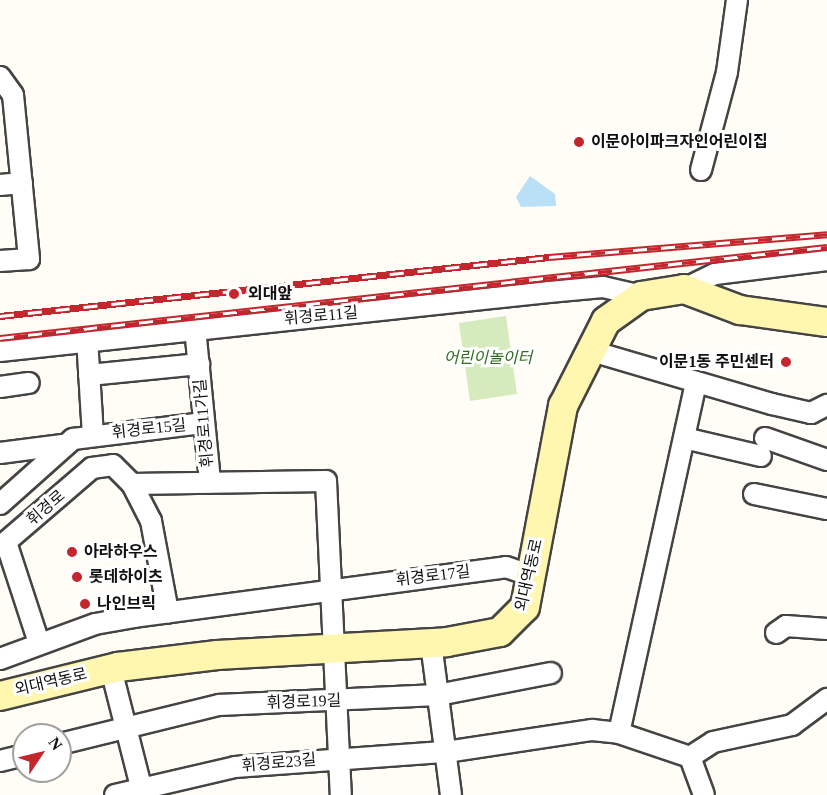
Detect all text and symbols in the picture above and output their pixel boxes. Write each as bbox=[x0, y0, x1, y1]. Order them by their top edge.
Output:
place label: 이문아이파크자인어린이집 bbox=[591, 132, 768, 152]
marker: 이문아이파크자인어린이집 bbox=[572, 135, 586, 149]
place label: 외대앞 bbox=[248, 284, 292, 304]
marker: 외대앞 bbox=[225, 285, 243, 303]
street label: 휘경로11길 bbox=[283, 303, 359, 329]
park label: 어린이놀이터 bbox=[444, 348, 532, 368]
place label: 이문1동 주민센터 bbox=[659, 352, 774, 372]
marker: 이문1동 주민센터 bbox=[779, 355, 793, 369]
street label: 휘경로11가길 bbox=[191, 378, 217, 468]
street label: 휘경로15길 bbox=[111, 416, 187, 442]
street label: 휘경로 bbox=[23, 486, 69, 530]
street label: 외대역동로 bbox=[511, 537, 547, 613]
place label: 아라하우스 bbox=[84, 542, 158, 562]
marker: 아라하우스 bbox=[65, 545, 79, 559]
street label: 휘경로17길 bbox=[395, 562, 471, 590]
place label: 롯데하이츠 bbox=[89, 567, 163, 587]
marker: 롯데하이츠 bbox=[70, 570, 84, 584]
place label: 나인브릭 bbox=[97, 594, 156, 614]
marker: 나인브릭 bbox=[78, 597, 92, 611]
street label: 외대역동로 bbox=[13, 664, 89, 700]
street label: 휘경로19길 bbox=[266, 691, 342, 713]
north arrow bbox=[12, 723, 72, 783]
text: N bbox=[45, 734, 66, 753]
street label: 휘경로23길 bbox=[241, 750, 317, 776]

